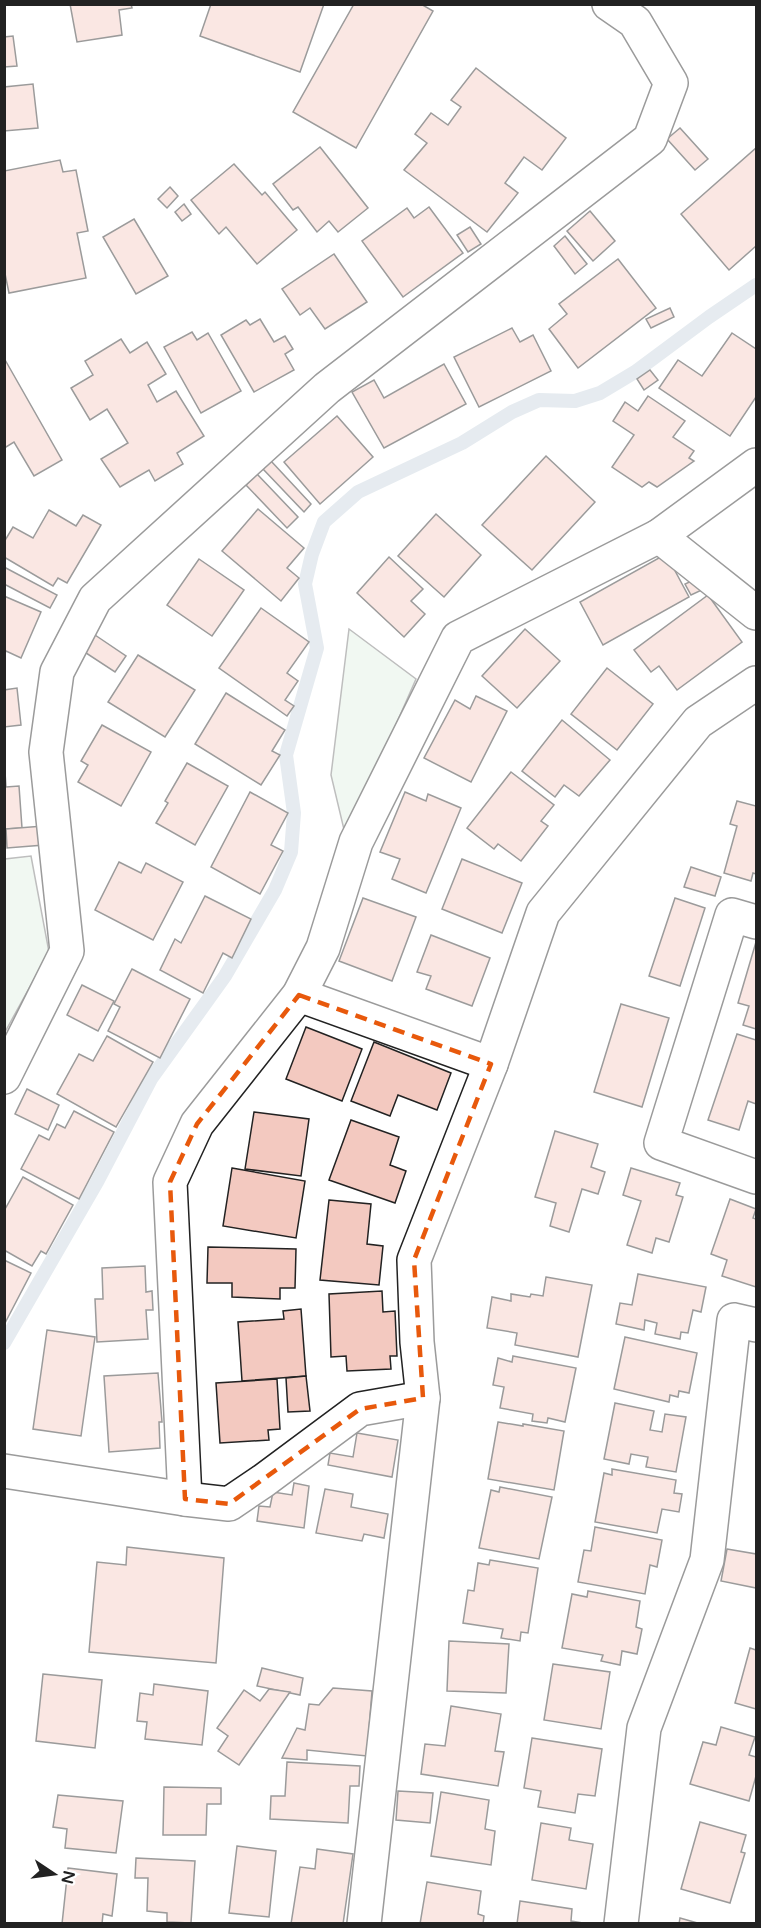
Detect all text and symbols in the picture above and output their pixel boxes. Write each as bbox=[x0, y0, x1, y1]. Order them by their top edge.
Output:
north arrow bbox=[24, 1844, 84, 1904]
text: N bbox=[56, 1869, 79, 1886]

